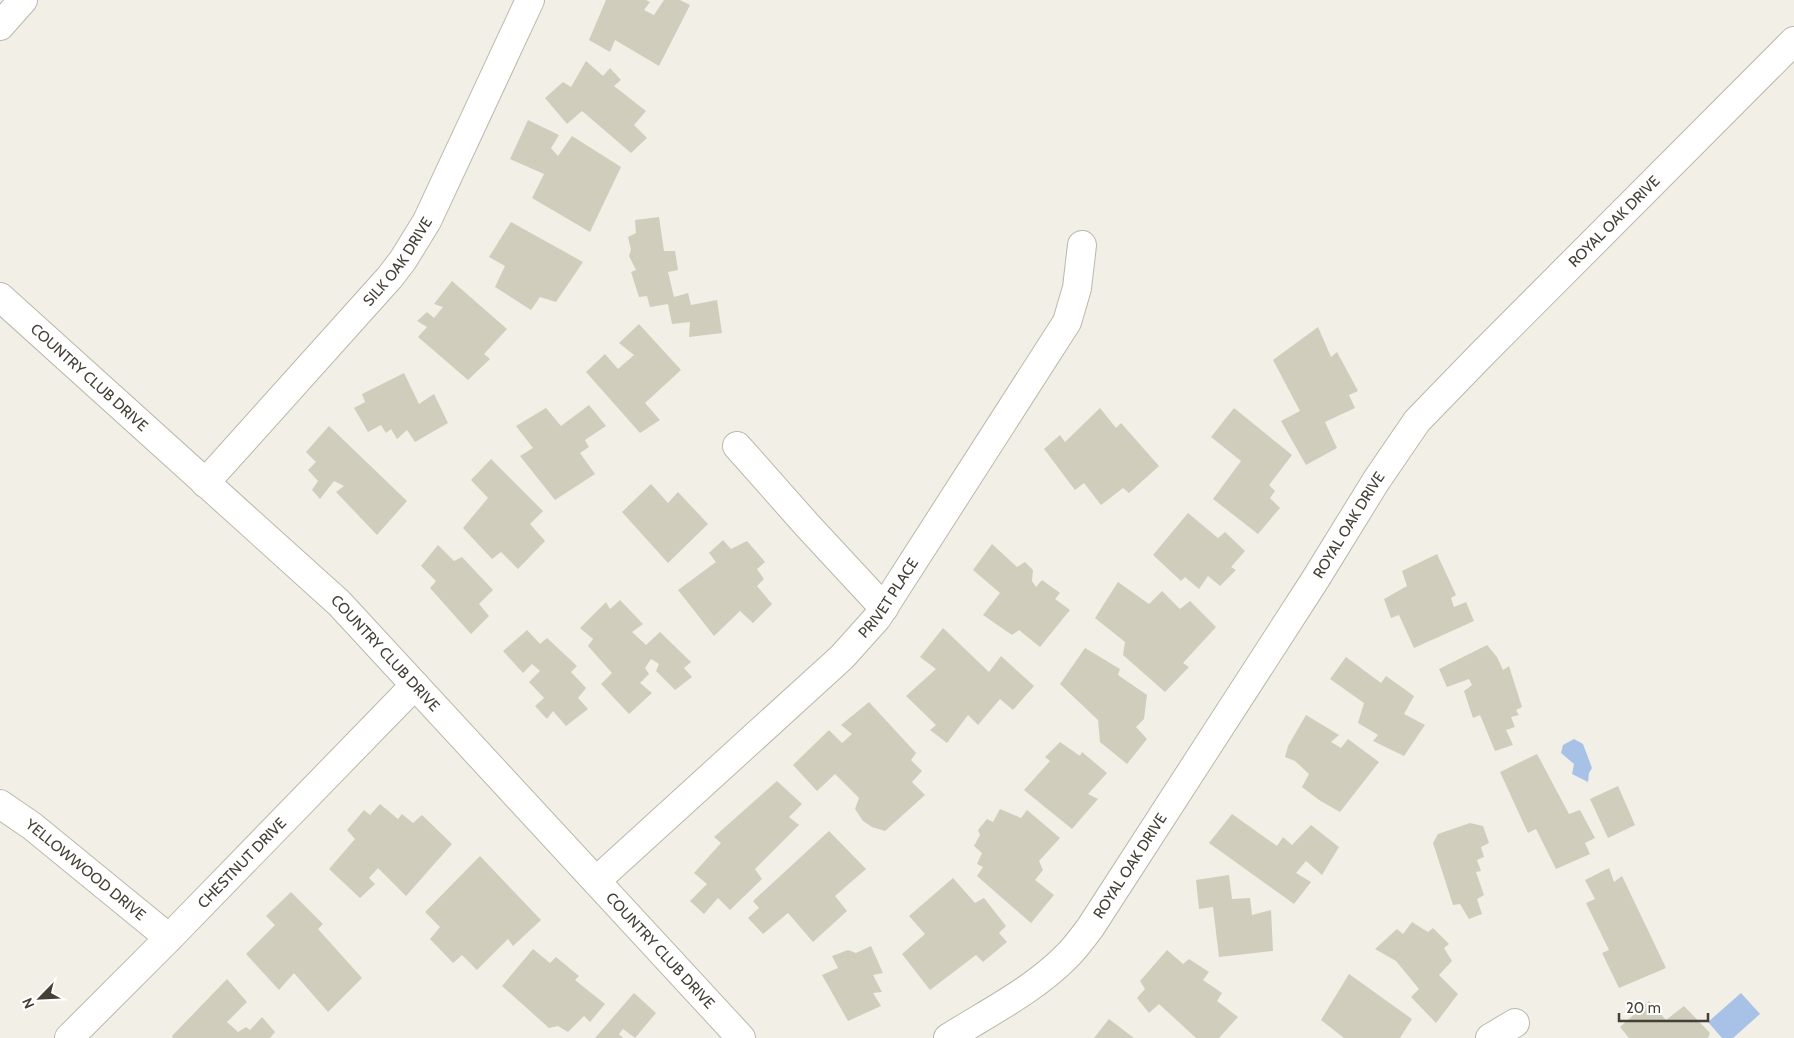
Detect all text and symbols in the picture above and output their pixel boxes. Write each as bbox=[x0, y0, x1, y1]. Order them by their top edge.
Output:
street label: ROYAL OAK DRIVE bbox=[1565, 172, 1663, 271]
street label: SILK OAK DRIVE bbox=[359, 214, 436, 310]
street label: COUNTRY CLUB DRIVE bbox=[27, 320, 151, 435]
street label: ROYAL OAK DRIVE bbox=[1309, 468, 1389, 582]
street label: PRIVET PLACE bbox=[855, 555, 922, 642]
street label: COUNTRY CLUB DRIVE bbox=[327, 591, 443, 715]
street label: ROYAL OAK DRIVE bbox=[1090, 810, 1171, 922]
street label: CHESTNUT DRIVE bbox=[194, 814, 290, 912]
street label: YELLOWWOOD DRIVE bbox=[21, 815, 149, 924]
street label: COUNTRY CLUB DRIVE bbox=[602, 889, 718, 1012]
north arrow bbox=[15, 973, 65, 1023]
scale bar bbox=[1619, 990, 1708, 1022]
text: N bbox=[18, 995, 38, 1011]
text: 20 m bbox=[1626, 999, 1661, 1017]

